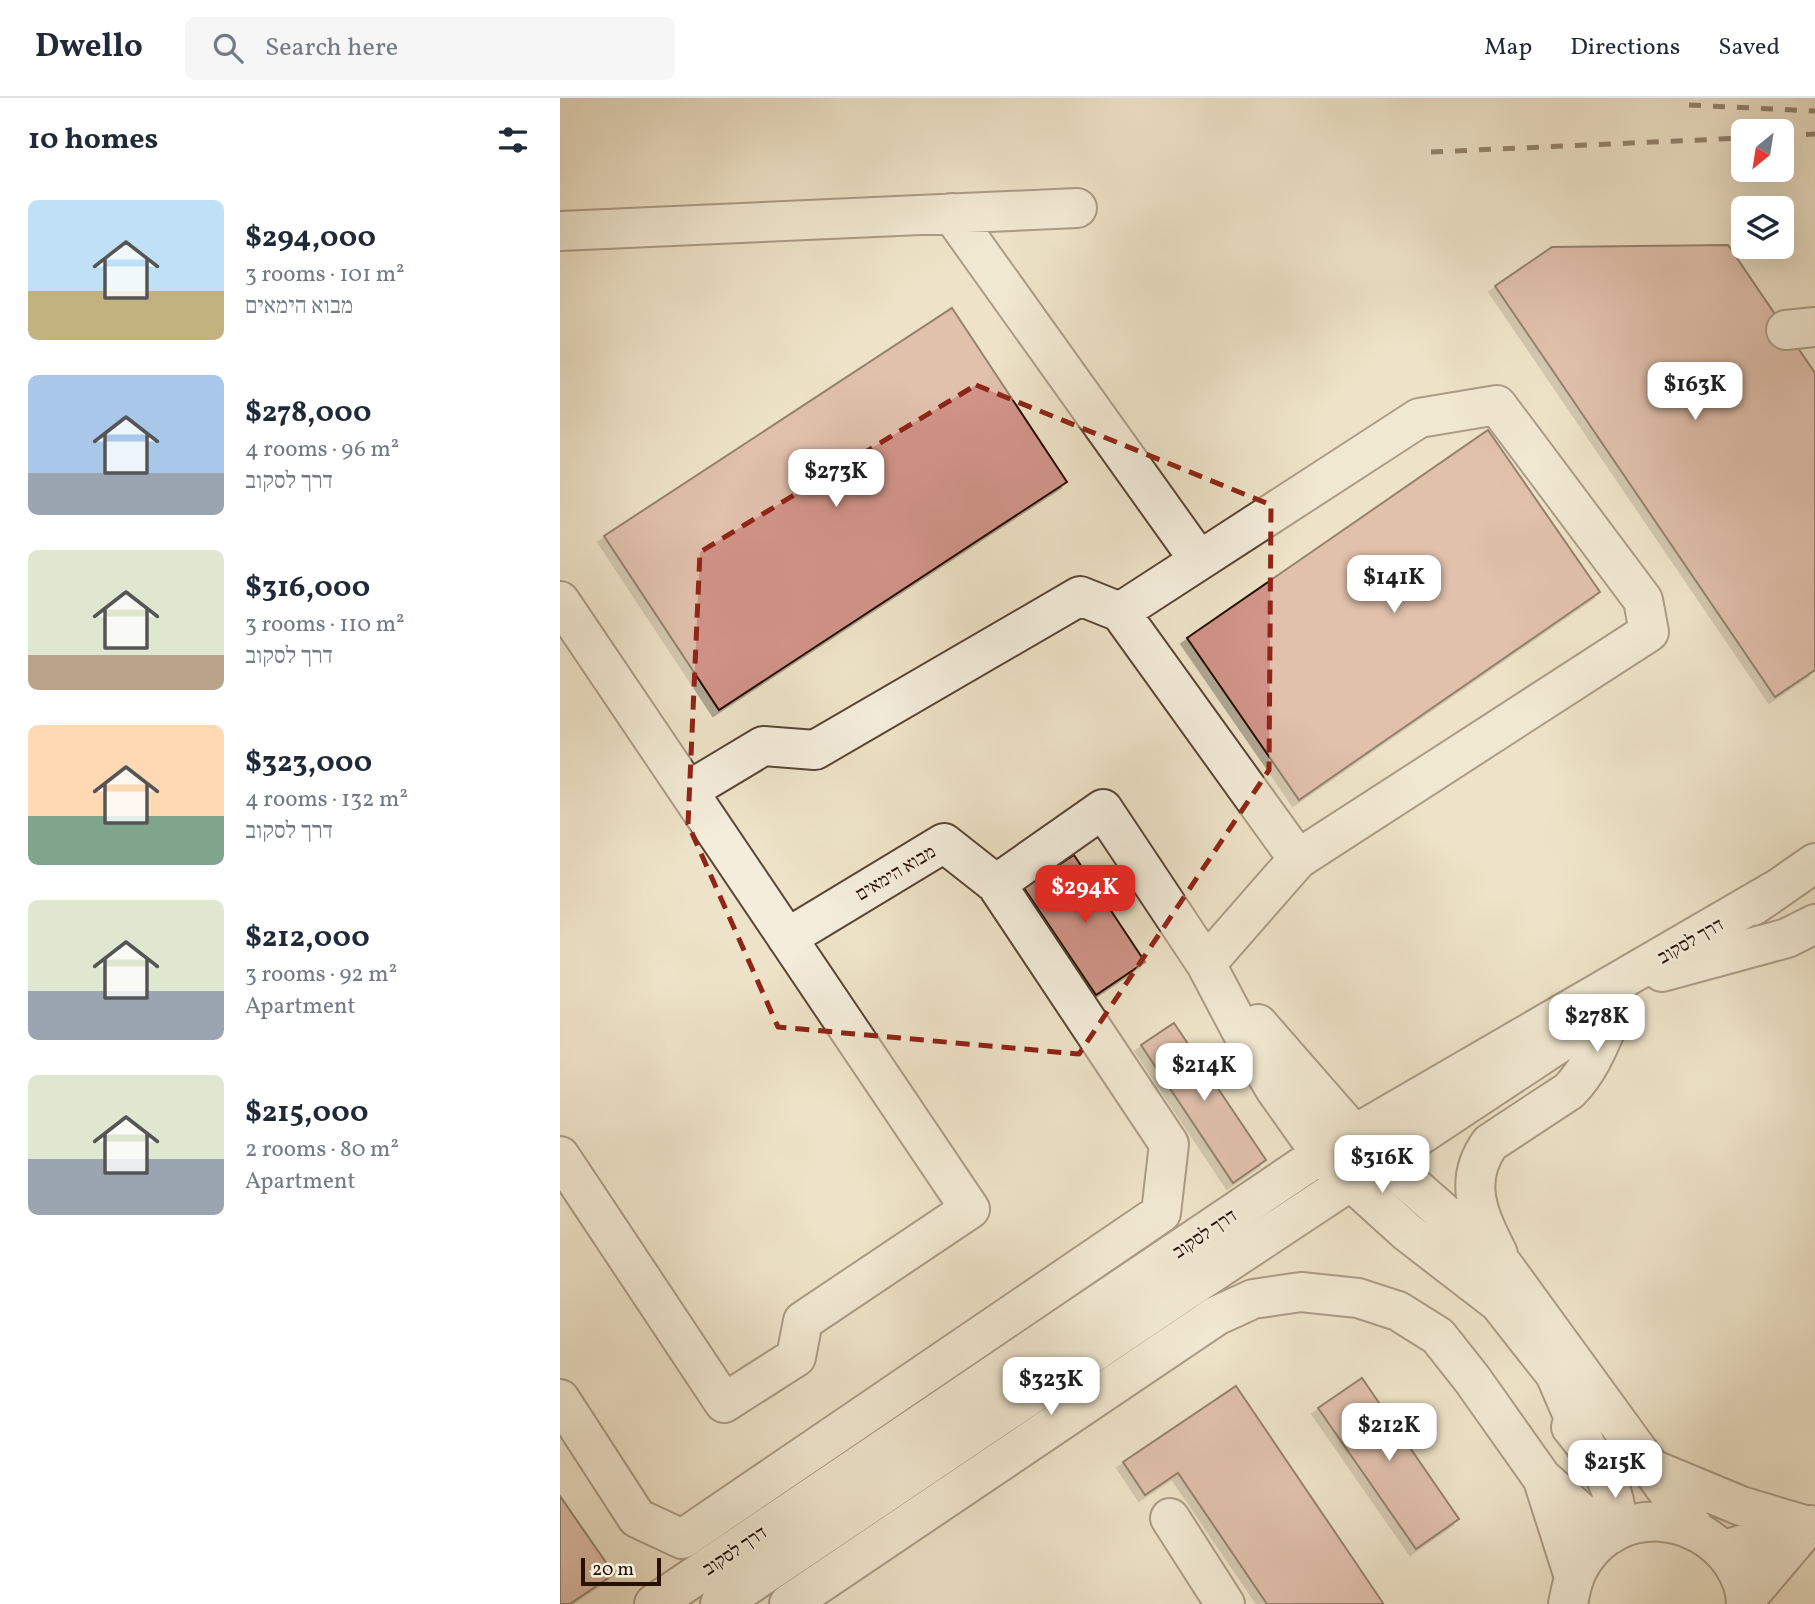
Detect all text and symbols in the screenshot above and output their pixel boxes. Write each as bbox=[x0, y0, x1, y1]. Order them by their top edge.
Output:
search box bbox=[185, 17, 675, 80]
text: Dwello bbox=[35, 25, 143, 71]
icon: search bbox=[209, 29, 247, 67]
text: Search here bbox=[265, 30, 398, 66]
text: Map bbox=[1484, 31, 1532, 65]
text: Directions bbox=[1570, 31, 1680, 65]
text: Saved bbox=[1718, 31, 1780, 65]
text: 10 homes bbox=[28, 119, 158, 161]
north arrow bbox=[1731, 119, 1794, 182]
map controls bbox=[1731, 119, 1794, 259]
icon: filters bbox=[494, 121, 532, 159]
button: layers bbox=[1731, 196, 1794, 259]
text: $294,000 bbox=[245, 217, 376, 259]
icon: home bbox=[84, 228, 168, 312]
text: 3 rooms · 101 m² bbox=[245, 259, 405, 291]
text: מבוא הימאים bbox=[245, 291, 353, 323]
pin: $163K bbox=[1646, 362, 1744, 422]
text: $163K bbox=[1664, 369, 1726, 401]
text: $278,000 bbox=[245, 392, 371, 434]
icon: home bbox=[84, 403, 168, 487]
text: 4 rooms · 96 m² bbox=[245, 434, 399, 466]
pin: $273K bbox=[787, 450, 885, 509]
text: $273K bbox=[804, 456, 868, 488]
text: דרך לסקוב bbox=[245, 466, 333, 498]
pin: $141K bbox=[1345, 556, 1443, 615]
text: $141K bbox=[1363, 562, 1425, 594]
text: $316,000 bbox=[245, 567, 370, 609]
icon: home bbox=[84, 578, 168, 662]
text: 3 rooms · 110 m² bbox=[245, 609, 405, 641]
text: דרך לסקוב bbox=[245, 641, 333, 673]
text: $323,000 bbox=[245, 742, 372, 784]
icon: home bbox=[84, 753, 168, 837]
text: 4 rooms · 132 m² bbox=[245, 784, 408, 816]
text: דרך לסקוב bbox=[245, 816, 333, 848]
street label: מבוא הימאים bbox=[851, 840, 941, 908]
pin: $294K bbox=[1036, 866, 1134, 925]
text: $294K bbox=[1051, 872, 1119, 904]
street label: דרך לסקוב bbox=[1653, 912, 1729, 971]
text: $212,000 bbox=[245, 917, 370, 959]
icon: home bbox=[84, 928, 168, 1012]
text: 3 rooms · 92 m² bbox=[245, 959, 397, 991]
text: Apartment bbox=[245, 991, 356, 1023]
pin: $278K bbox=[1548, 995, 1646, 1054]
text: $278K bbox=[1565, 1001, 1629, 1033]
pin: $214K bbox=[1155, 1044, 1253, 1103]
text: $214K bbox=[1172, 1050, 1236, 1082]
text: $215,000 bbox=[245, 1092, 369, 1134]
icon: home bbox=[84, 1103, 168, 1187]
text: 2 rooms · 80 m² bbox=[245, 1134, 399, 1166]
pin: $316K bbox=[1333, 1136, 1431, 1195]
text: $316K bbox=[1350, 1142, 1414, 1174]
text: Apartment bbox=[245, 1166, 356, 1198]
street label: דרך לסקוב bbox=[1168, 1204, 1242, 1266]
pin: $323K bbox=[1002, 1358, 1100, 1417]
text: $323K bbox=[1019, 1364, 1083, 1396]
pin: $212K bbox=[1340, 1404, 1438, 1463]
text: $212K bbox=[1358, 1410, 1420, 1442]
pin: $215K bbox=[1566, 1440, 1664, 1500]
text: $215K bbox=[1584, 1447, 1646, 1479]
street label: דרך לסקוב bbox=[698, 1521, 772, 1583]
scale bar bbox=[581, 1555, 662, 1587]
text: 20 m bbox=[592, 1557, 634, 1583]

